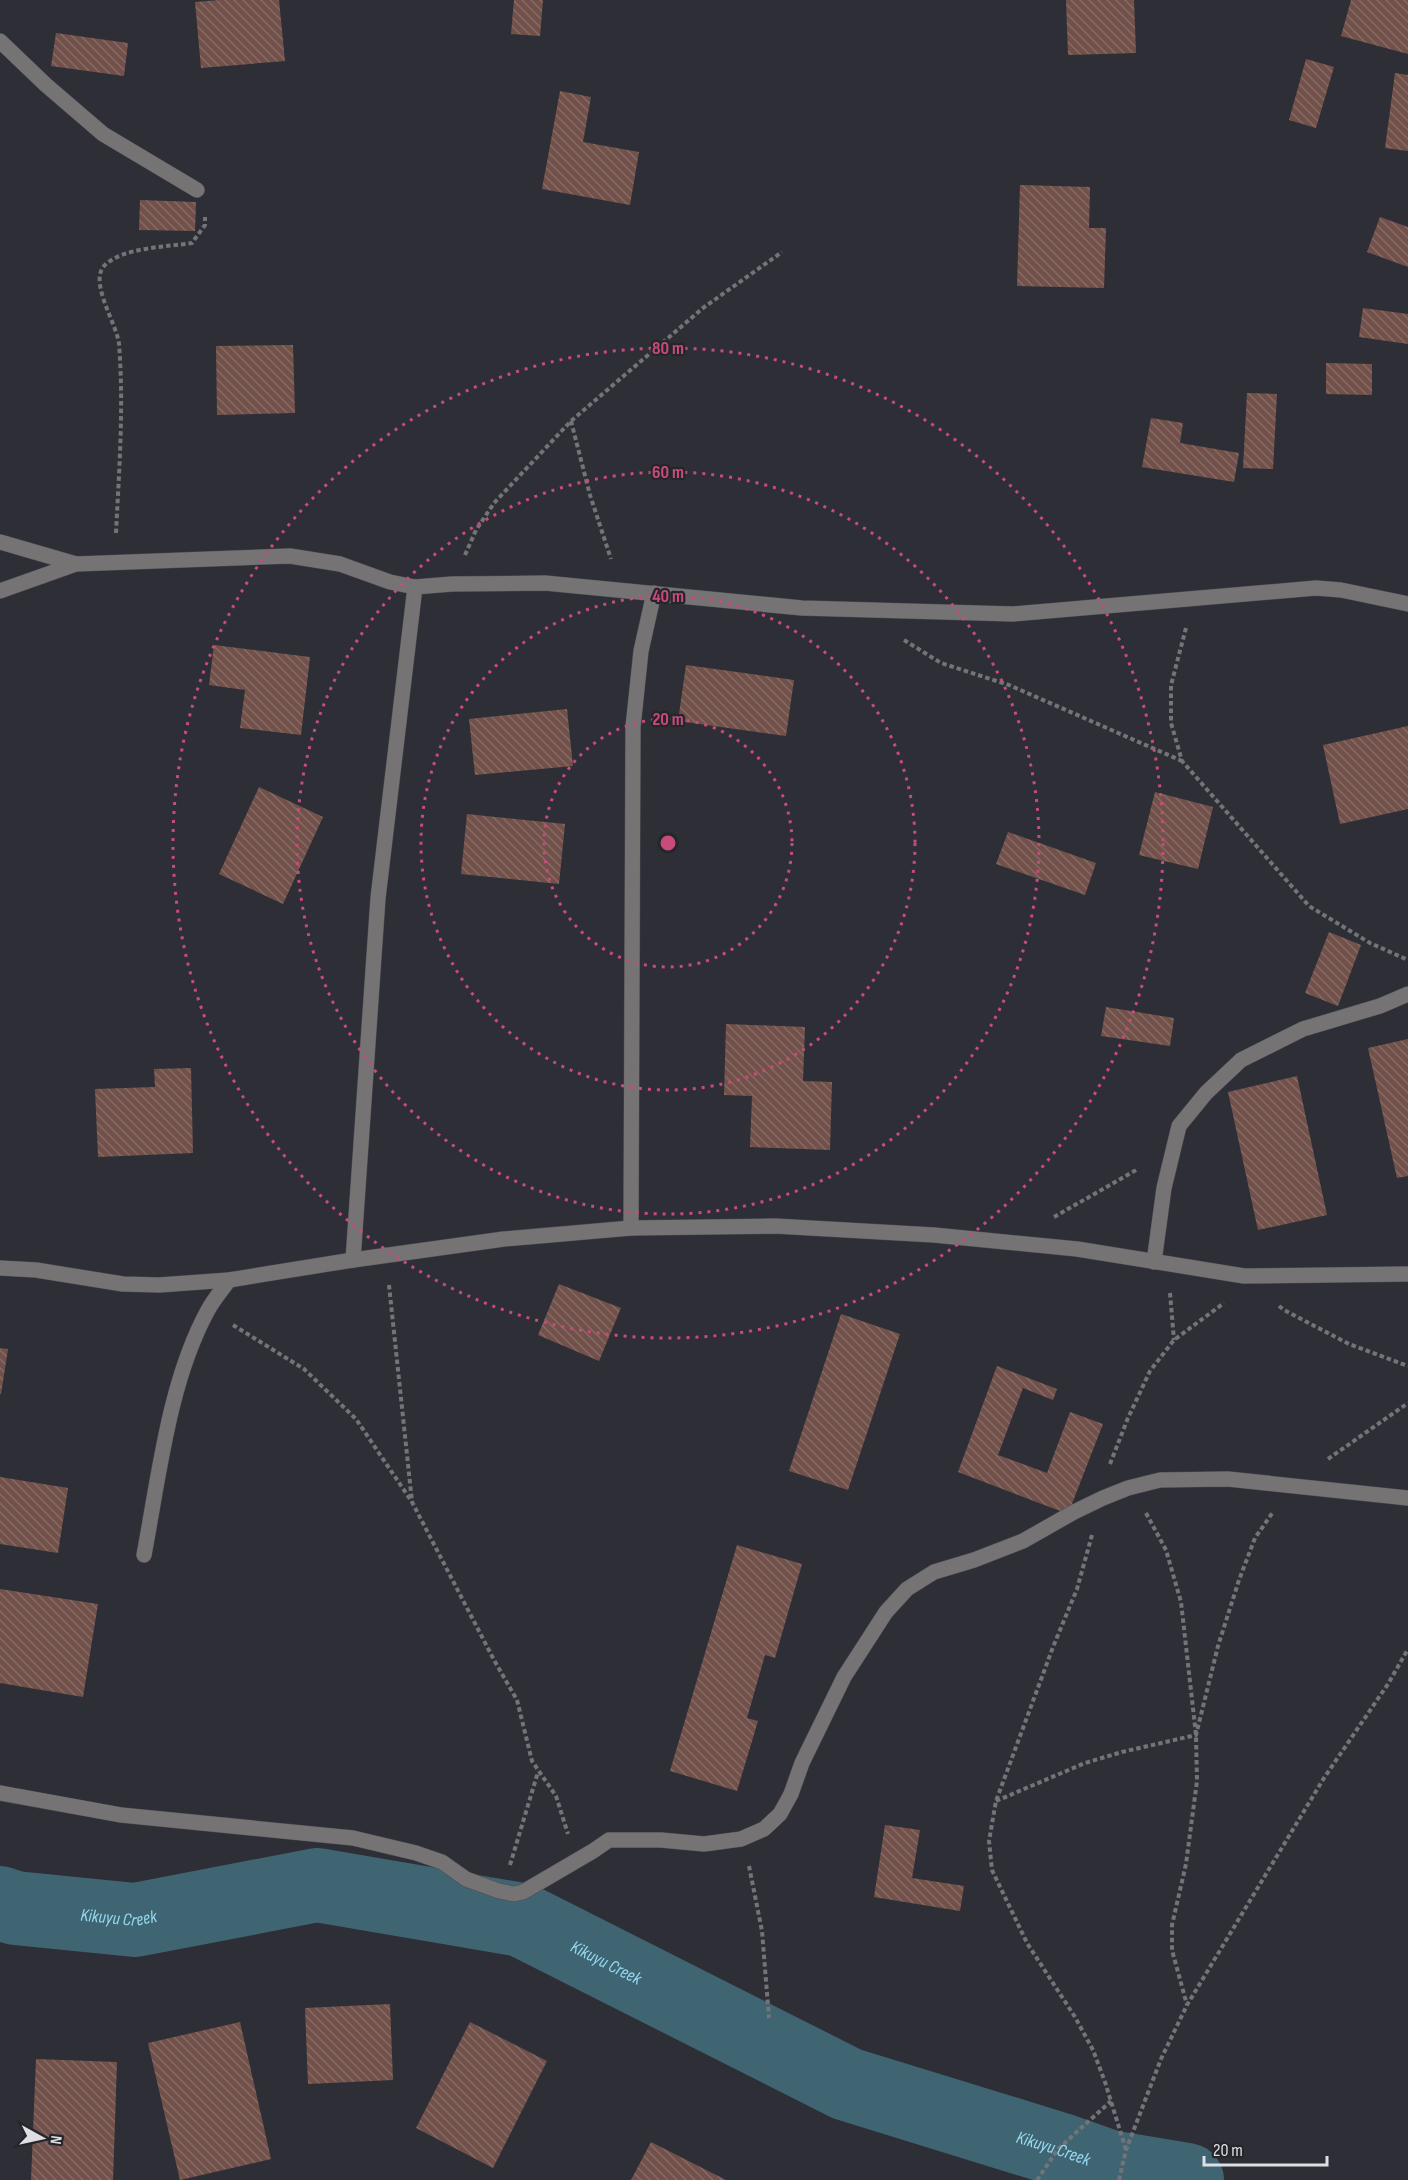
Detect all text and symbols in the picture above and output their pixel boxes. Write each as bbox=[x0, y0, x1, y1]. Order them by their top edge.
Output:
text: 80 m bbox=[652, 338, 684, 359]
text: 60 m bbox=[652, 462, 684, 483]
text: 40 m bbox=[652, 586, 684, 607]
text: 20 m bbox=[652, 709, 684, 730]
centre of rings bbox=[658, 833, 678, 853]
water label: Kikuyu Creek bbox=[80, 1905, 160, 1931]
water label: Kikuyu Creek bbox=[567, 1936, 646, 1990]
north arrow bbox=[12, 2108, 72, 2168]
water label: Kikuyu Creek bbox=[1014, 2127, 1094, 2171]
scale bar bbox=[1204, 2129, 1327, 2167]
text: N bbox=[45, 2134, 65, 2145]
text: 20 m bbox=[1213, 2140, 1243, 2161]

